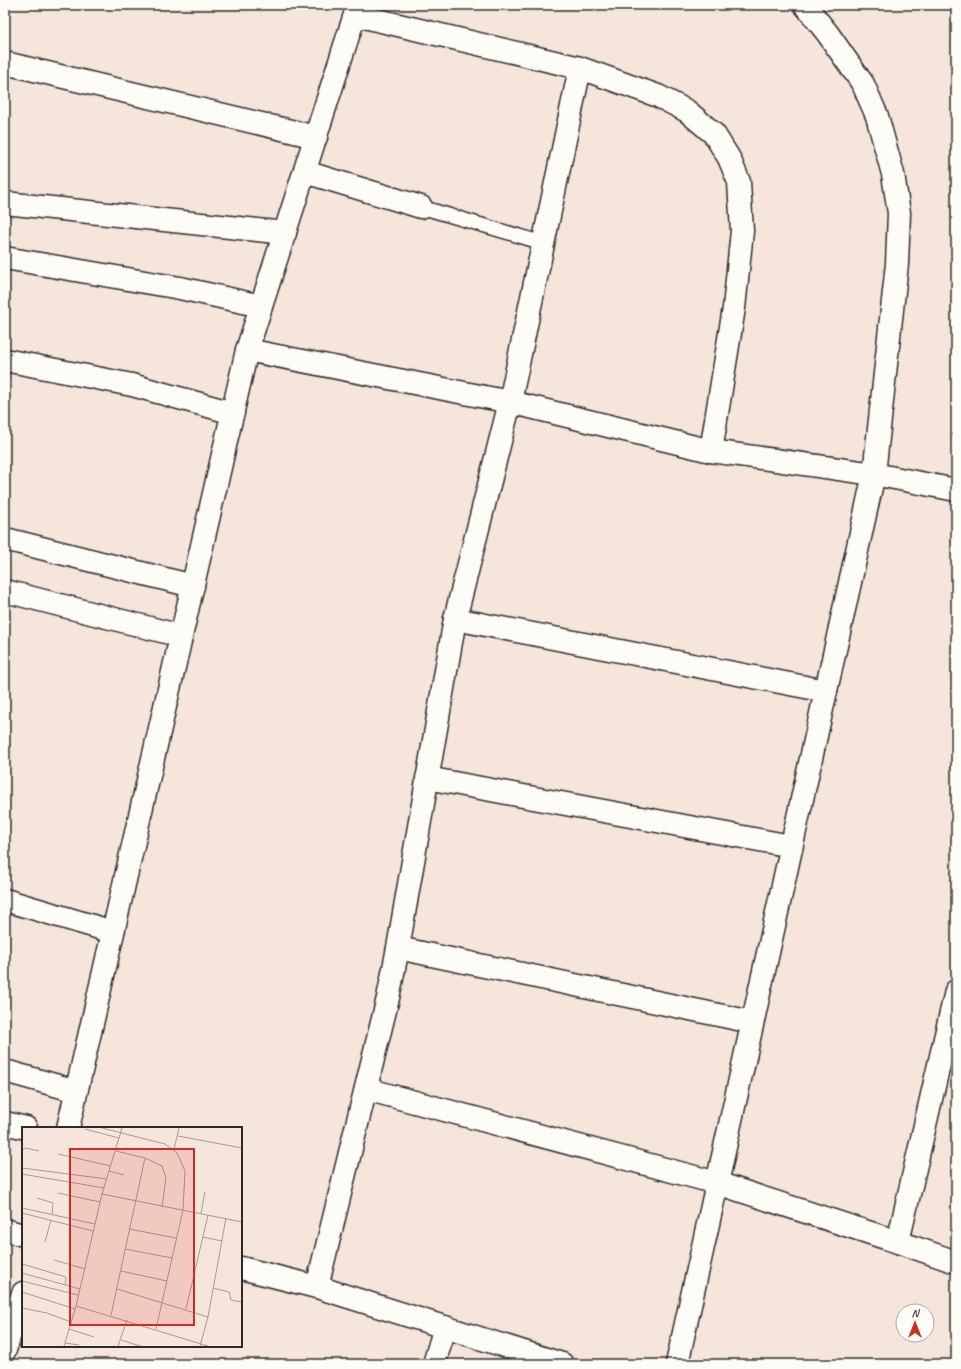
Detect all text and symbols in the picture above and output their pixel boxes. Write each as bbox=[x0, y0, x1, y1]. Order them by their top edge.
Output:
inset map bbox=[22, 1127, 242, 1347]
north arrow bbox=[895, 1303, 935, 1343]
text: N bbox=[912, 1306, 921, 1320]

